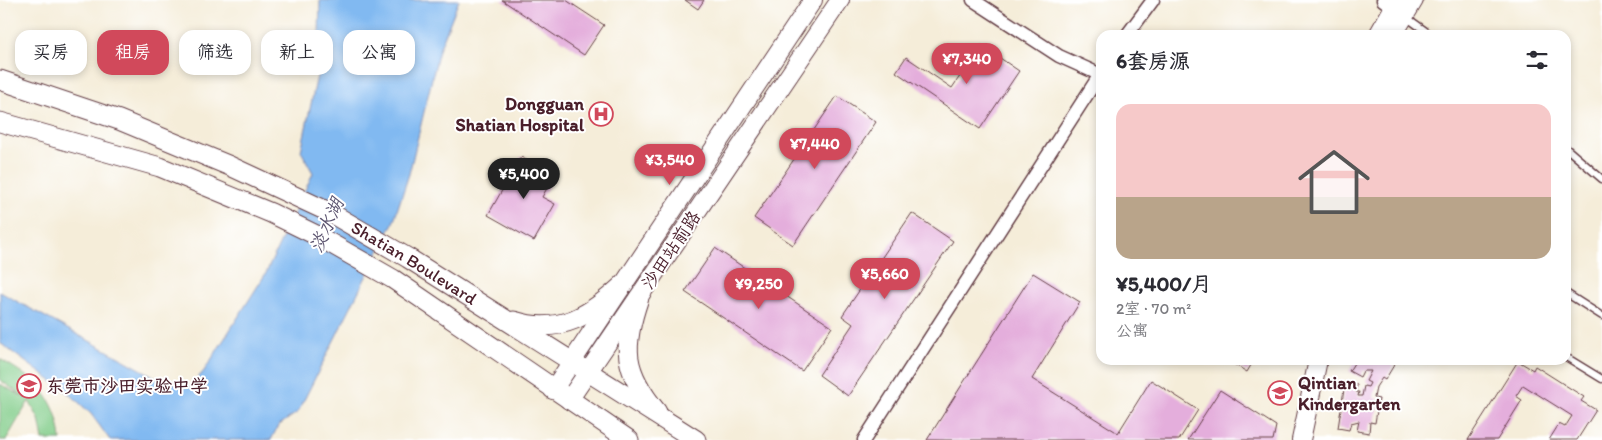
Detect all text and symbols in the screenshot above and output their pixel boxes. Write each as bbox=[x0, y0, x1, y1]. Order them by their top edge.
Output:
chip: 买房 bbox=[15, 30, 87, 75]
chip: 租房 bbox=[97, 30, 169, 75]
chip: 筛选 bbox=[179, 30, 251, 75]
chip: 新上 bbox=[261, 30, 333, 75]
chip: 公寓 bbox=[343, 30, 415, 75]
pin: ¥7,340 bbox=[926, 42, 1008, 85]
icon: filters bbox=[1523, 46, 1551, 74]
text: 6套房源 bbox=[1116, 48, 1190, 73]
text: ¥7,340 bbox=[943, 49, 991, 68]
place label: Dongguan Shatian Hospital bbox=[456, 93, 585, 136]
hospital icon: Dongguan Shatian Hospital bbox=[588, 101, 614, 127]
pin: ¥7,440 bbox=[774, 128, 856, 170]
text: ¥7,440 bbox=[790, 134, 840, 153]
icon: home bbox=[1289, 137, 1379, 227]
pin: ¥3,540 bbox=[629, 144, 711, 186]
text: ¥3,540 bbox=[645, 150, 695, 169]
pin: ¥5,400 bbox=[483, 158, 565, 200]
text: ¥5,400 bbox=[499, 164, 549, 183]
water label: 淡水湖 bbox=[304, 193, 349, 256]
street label: 沙田站前路 bbox=[637, 207, 705, 293]
street label: Shatian Boulevard bbox=[347, 216, 481, 310]
pin: ¥5,660 bbox=[844, 258, 926, 300]
text: ¥5,660 bbox=[861, 264, 909, 283]
pin: ¥9,250 bbox=[718, 268, 800, 310]
text: ¥5,400/月 bbox=[1116, 271, 1212, 296]
text: ¥9,250 bbox=[735, 274, 783, 293]
text: 2室 · 70 m² bbox=[1116, 299, 1191, 318]
text: 公寓 bbox=[1116, 321, 1148, 340]
place label: Qintian Kindergarten bbox=[1298, 372, 1401, 415]
school or university icon: 东莞市沙田实验中学 bbox=[16, 373, 42, 399]
place label: 东莞市沙田实验中学 bbox=[46, 375, 208, 397]
school or university icon: Qintian Kindergarten bbox=[1267, 380, 1293, 406]

